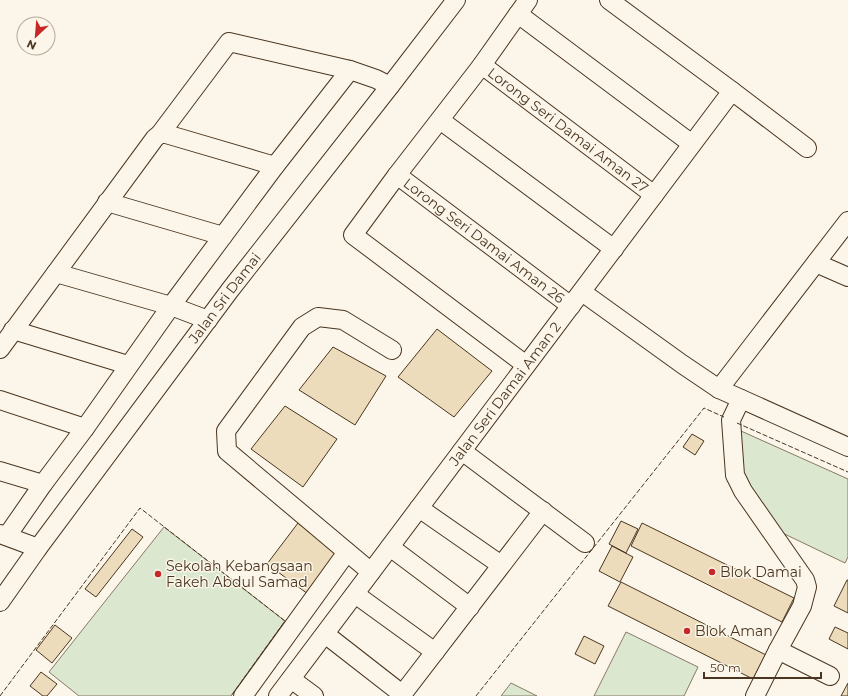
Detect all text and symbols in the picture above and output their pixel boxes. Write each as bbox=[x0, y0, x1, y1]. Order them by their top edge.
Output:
north arrow bbox=[16, 16, 56, 56]
text: N bbox=[25, 37, 39, 53]
street label: Lorong Seri Damai Aman 27 bbox=[484, 64, 652, 197]
street label: Lorong Seri Damai Aman 26 bbox=[400, 174, 569, 307]
street label: Jalan Sri Damai bbox=[184, 249, 265, 348]
street label: Jalan Seri Damai Aman 2 bbox=[444, 318, 565, 470]
place label: Sekolah Kebangsaan Fakeh Abdul Samad bbox=[166, 557, 313, 591]
place label: Blok Damai bbox=[720, 563, 802, 581]
marker: Blok Damai bbox=[707, 567, 717, 577]
marker: Sekolah Kebangsaan Fakeh Abdul Samad bbox=[153, 569, 163, 579]
place label: Blok Aman bbox=[695, 622, 773, 640]
marker: Blok Aman bbox=[682, 626, 692, 636]
scale bar bbox=[704, 654, 821, 680]
text: 50 m bbox=[710, 660, 741, 675]

